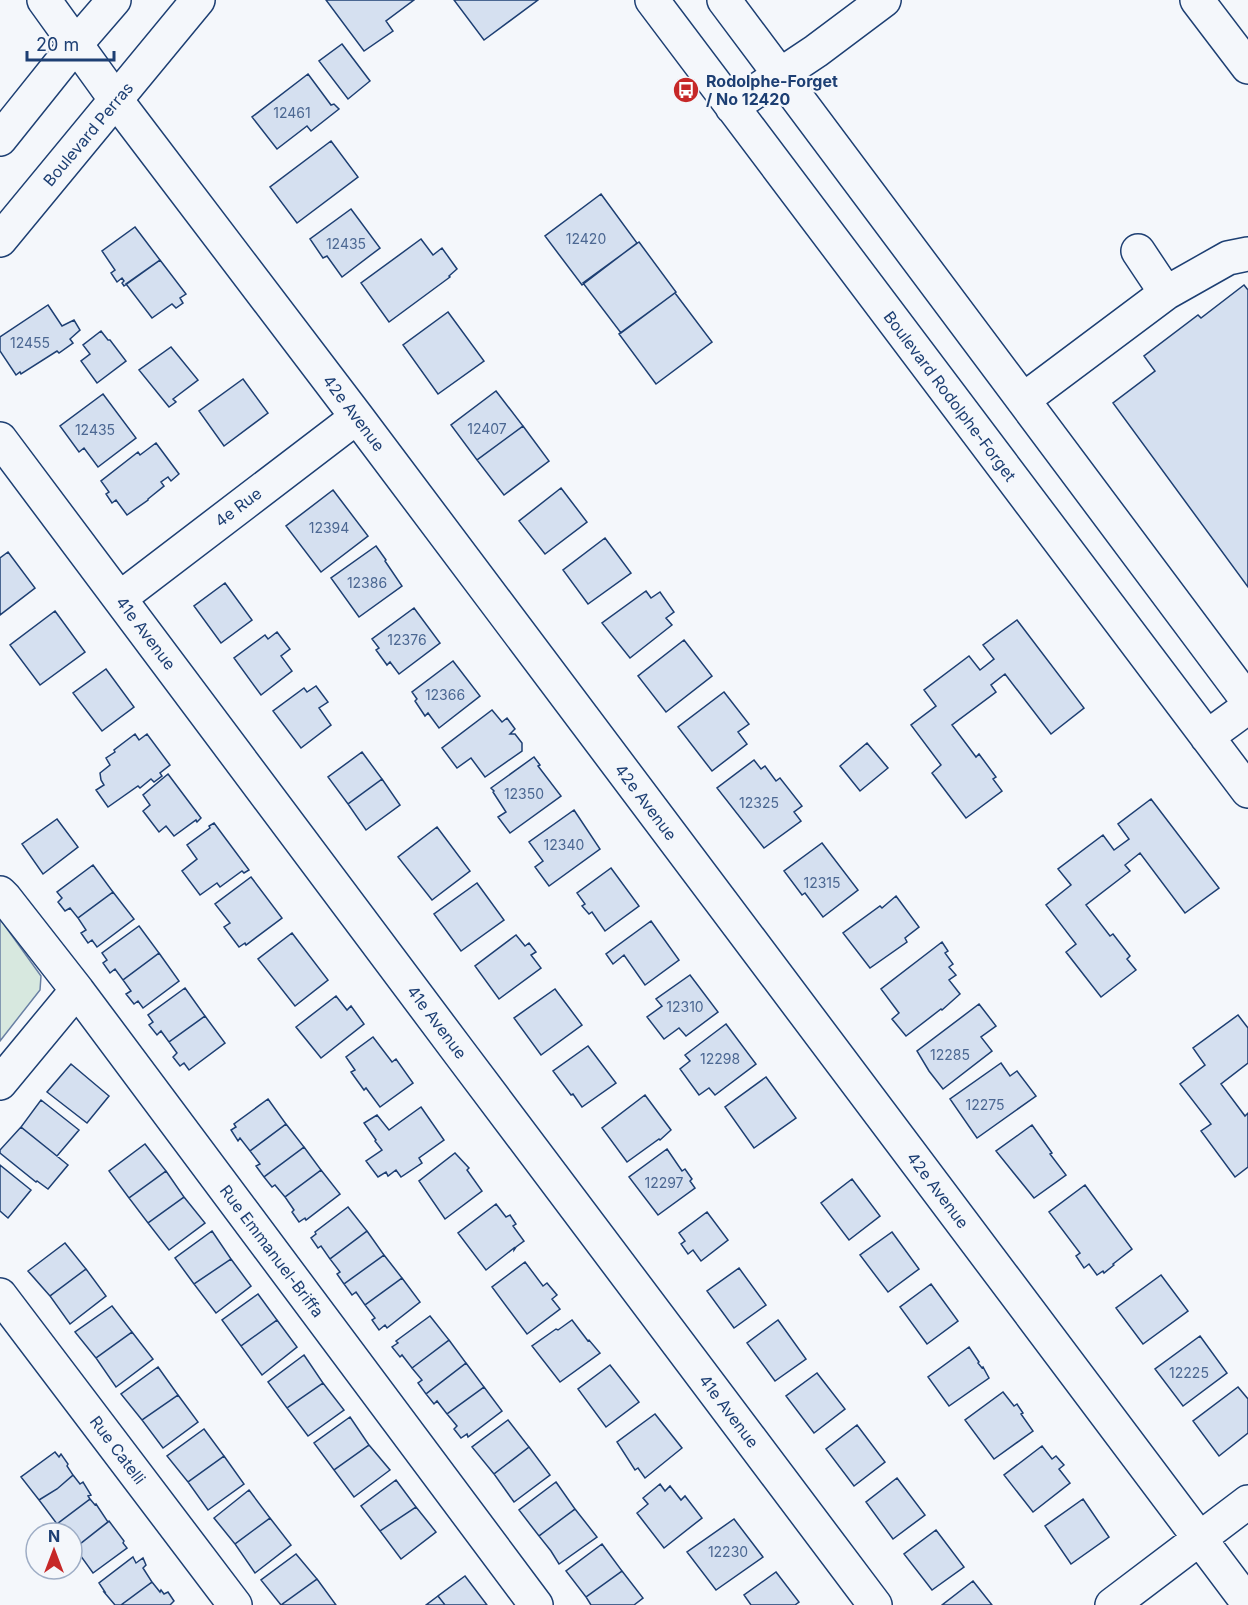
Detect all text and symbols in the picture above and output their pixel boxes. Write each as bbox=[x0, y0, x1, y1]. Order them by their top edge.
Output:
scale bar bbox=[27, 24, 114, 62]
text: 20 m bbox=[36, 34, 79, 55]
place label: Rodolphe-Forget / No 12420 bbox=[706, 71, 838, 109]
bus stop icon: Rodolphe-Forget / No 12420 bbox=[671, 75, 701, 105]
street label: Boulevard Perras bbox=[39, 78, 137, 190]
house number: 12461 bbox=[273, 104, 311, 121]
house number: 12420 bbox=[566, 230, 606, 247]
house number: 12435 bbox=[326, 235, 366, 252]
street label: Boulevard Rodolphe-Forget bbox=[879, 307, 1021, 485]
house number: 12455 bbox=[10, 334, 50, 351]
street label: 42e Avenue bbox=[319, 371, 389, 455]
house number: 12407 bbox=[467, 420, 507, 437]
house number: 12435 bbox=[75, 421, 115, 438]
street label: 4e Rue bbox=[211, 483, 265, 531]
house number: 12394 bbox=[309, 519, 349, 536]
house number: 12386 bbox=[347, 574, 387, 591]
street label: 41e Avenue bbox=[112, 592, 180, 674]
house number: 12376 bbox=[387, 631, 427, 648]
house number: 12366 bbox=[425, 686, 465, 703]
street label: 42e Avenue bbox=[611, 760, 681, 844]
house number: 12350 bbox=[504, 785, 544, 802]
house number: 12325 bbox=[739, 794, 779, 811]
house number: 12340 bbox=[544, 836, 584, 853]
house number: 12315 bbox=[803, 874, 841, 891]
street label: 41e Avenue bbox=[403, 981, 471, 1063]
house number: 12310 bbox=[666, 998, 704, 1015]
house number: 12285 bbox=[930, 1046, 970, 1063]
house number: 12298 bbox=[700, 1050, 740, 1067]
house number: 12275 bbox=[965, 1096, 1005, 1113]
street label: 42e Avenue bbox=[903, 1148, 973, 1232]
house number: 12297 bbox=[644, 1174, 684, 1191]
street label: Rue Emmanuel-Briffa bbox=[216, 1181, 328, 1321]
house number: 12225 bbox=[1169, 1364, 1209, 1381]
street label: 41e Avenue bbox=[695, 1370, 763, 1452]
street label: Rue Catelli bbox=[86, 1412, 150, 1488]
north arrow bbox=[24, 1521, 84, 1581]
text: N bbox=[48, 1526, 60, 1546]
house number: 12230 bbox=[708, 1543, 748, 1560]

